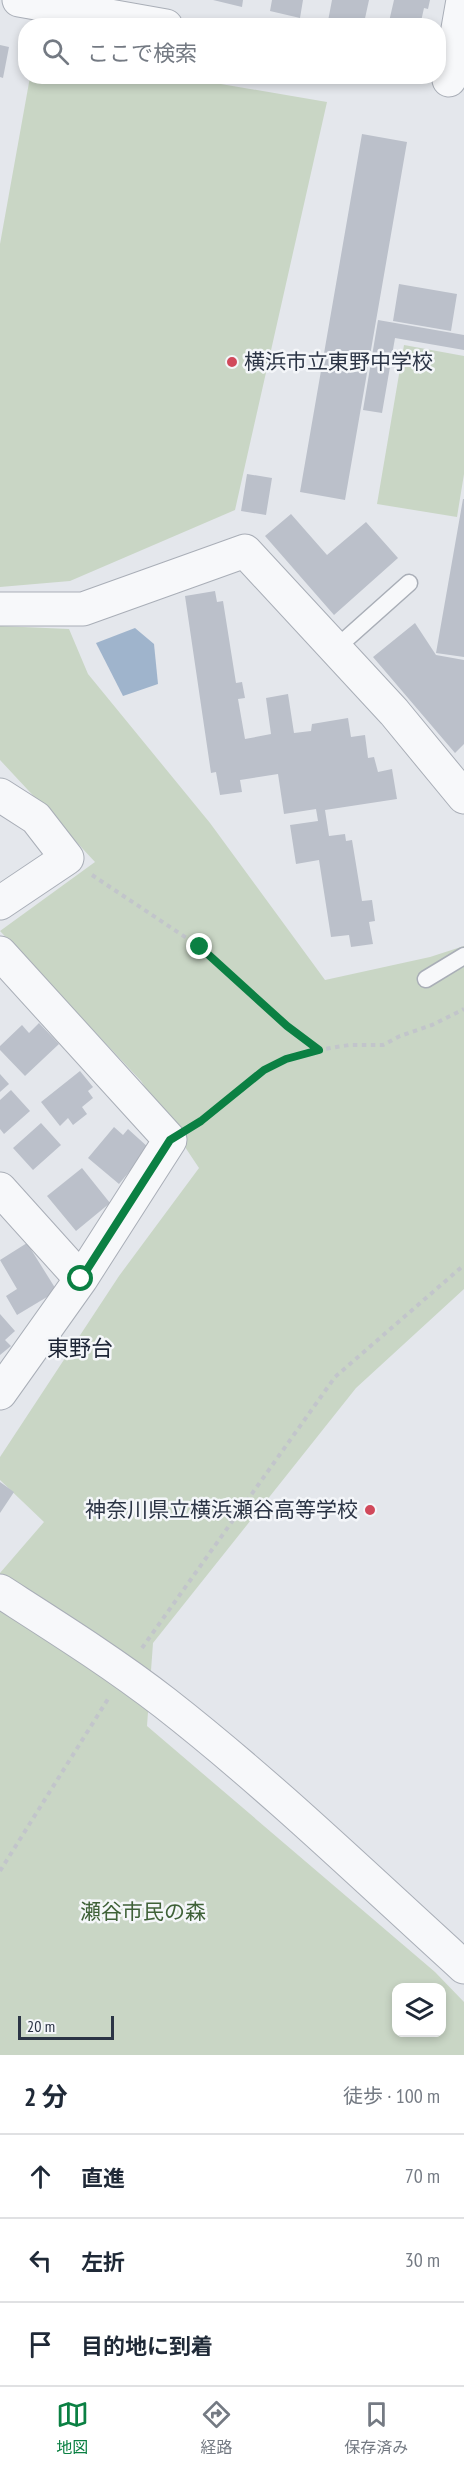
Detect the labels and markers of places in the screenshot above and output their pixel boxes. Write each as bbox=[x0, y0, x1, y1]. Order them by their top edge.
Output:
place label: 横浜市立東野中学校 bbox=[244, 348, 433, 375]
marker: 横浜市立東野中学校 bbox=[225, 355, 239, 369]
place label: 神奈川県立横浜瀬谷高等学校 bbox=[85, 1496, 358, 1523]
marker: 神奈川県立横浜瀬谷高等学校 bbox=[363, 1503, 377, 1517]

